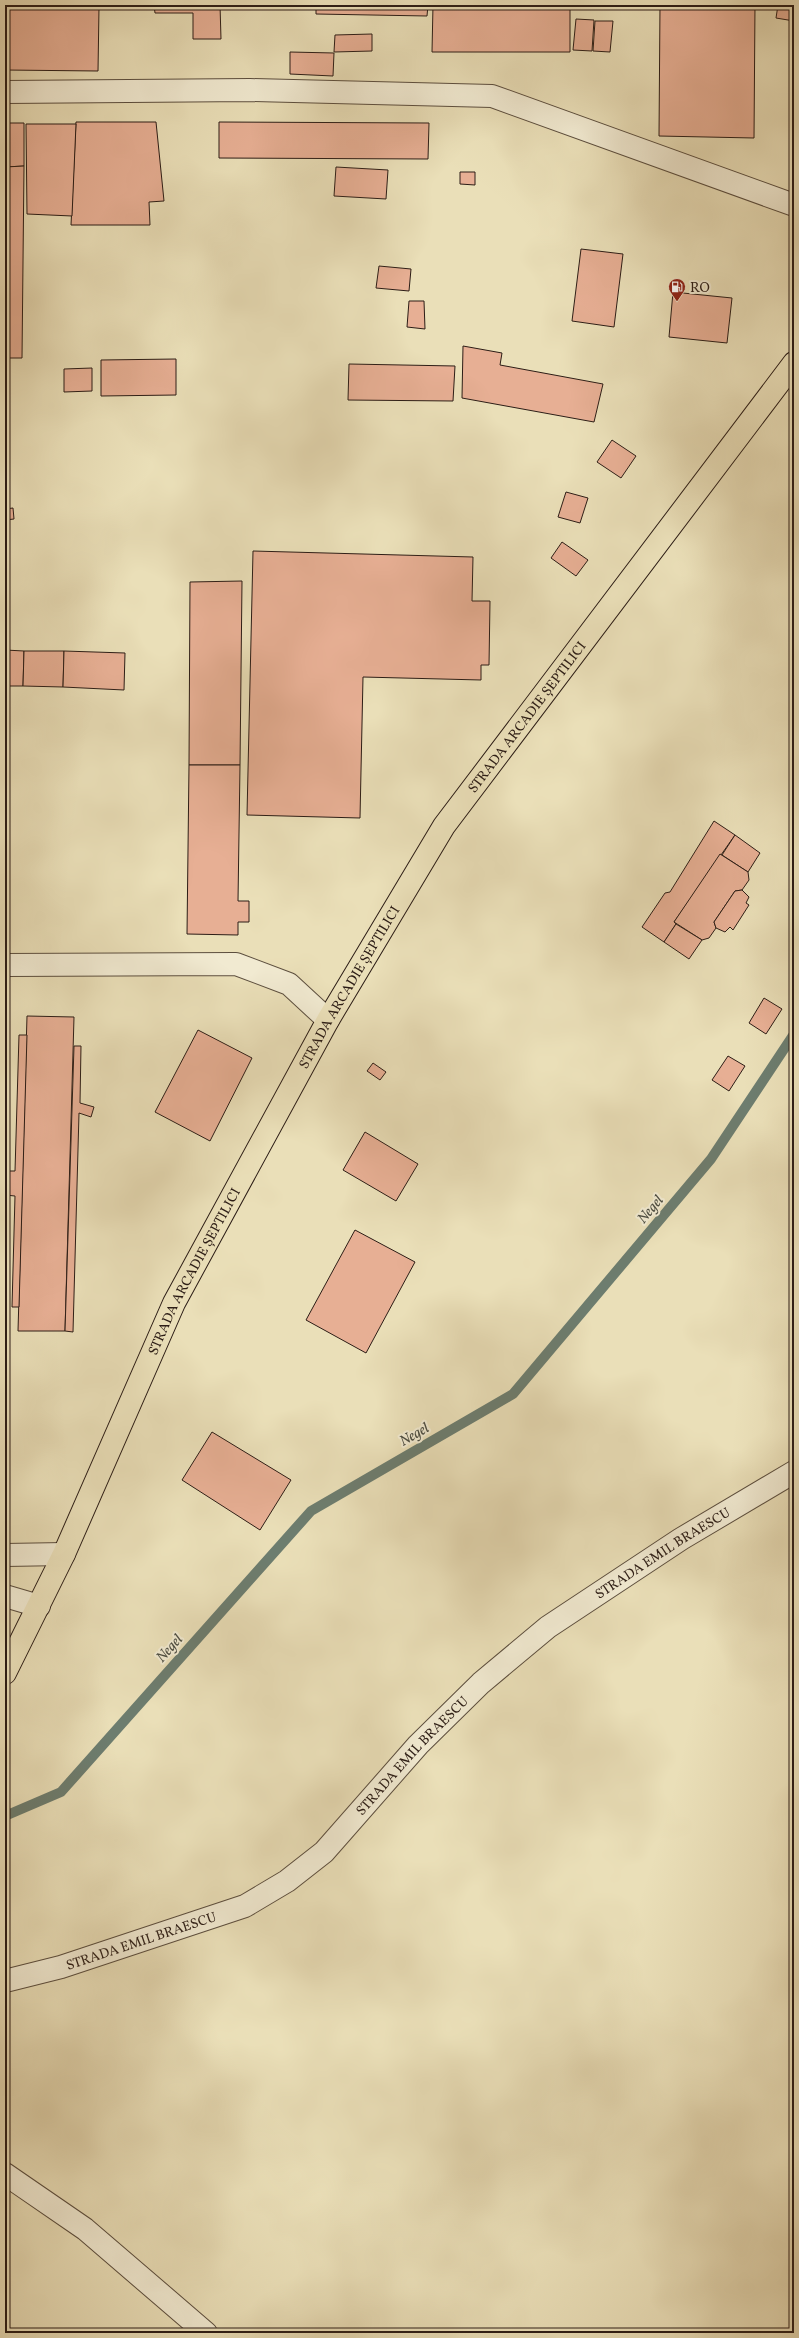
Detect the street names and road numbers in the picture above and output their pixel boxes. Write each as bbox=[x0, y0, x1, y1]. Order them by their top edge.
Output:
street label: STRADA ARCADIE ȘEPTILICI bbox=[464, 638, 591, 797]
street label: STRADA ARCADIE ȘEPTILICI bbox=[295, 903, 405, 1073]
street label: STRADA ARCADIE ȘEPTILICI bbox=[144, 1185, 246, 1358]
street label: STRADA EMIL BRAESCU bbox=[592, 1504, 734, 1604]
street label: STRADA EMIL BRAESCU bbox=[352, 1693, 473, 1820]
street label: STRADA EMIL BRAESCU bbox=[64, 1908, 219, 1976]

